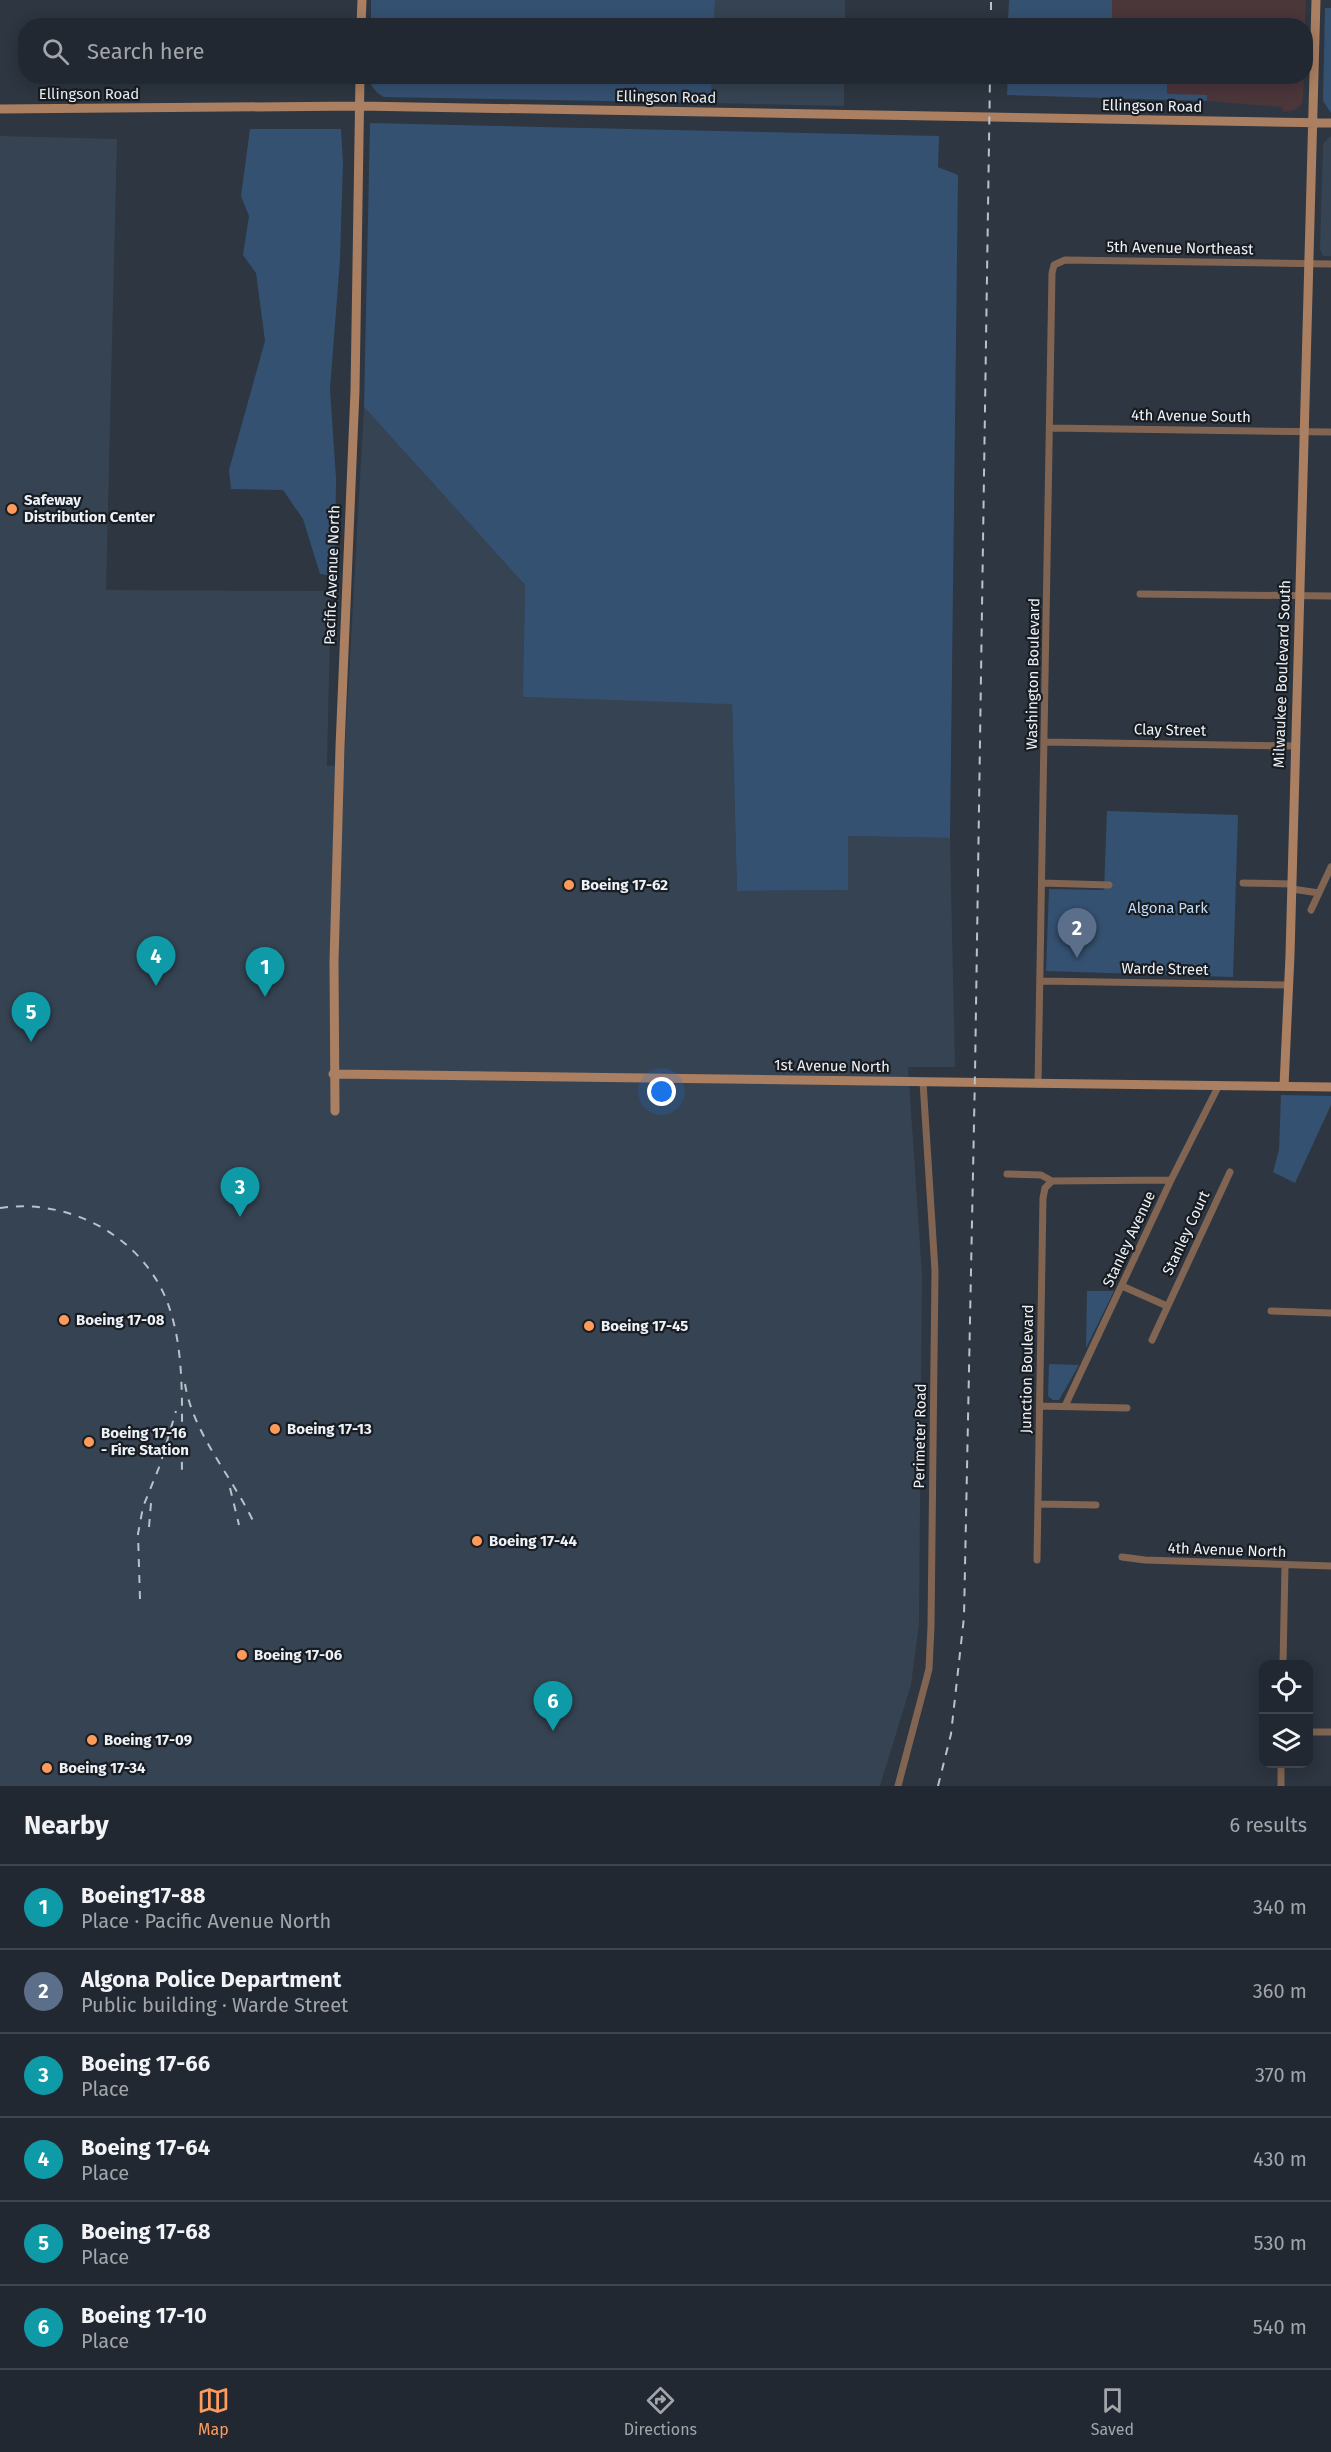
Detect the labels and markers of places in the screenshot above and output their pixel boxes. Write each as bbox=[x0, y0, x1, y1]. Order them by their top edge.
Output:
place label: Safeway Distribution Center bbox=[24, 491, 156, 526]
marker: Safeway Distribution Center bbox=[5, 502, 19, 516]
place label: Boeing 17-62 bbox=[581, 876, 668, 894]
marker: Boeing 17-62 bbox=[562, 878, 576, 892]
pin: 2 bbox=[1058, 908, 1096, 958]
pin: 4 bbox=[136, 936, 176, 986]
pin: 1 bbox=[246, 948, 284, 997]
pin: 5 bbox=[12, 992, 51, 1042]
pin: 3 bbox=[220, 1168, 260, 1217]
place label: Boeing 17-08 bbox=[76, 1311, 165, 1329]
marker: Boeing 17-08 bbox=[57, 1313, 71, 1327]
place label: Boeing 17-45 bbox=[601, 1317, 688, 1335]
marker: Boeing 17-45 bbox=[582, 1319, 596, 1333]
place label: Boeing 17-13 bbox=[287, 1420, 372, 1438]
marker: Boeing 17-13 bbox=[268, 1422, 282, 1436]
place label: Boeing 17-16 - Fire Station bbox=[101, 1424, 189, 1459]
marker: Boeing 17-16 - Fire Station bbox=[82, 1435, 96, 1449]
place label: Boeing 17-44 bbox=[489, 1532, 577, 1550]
marker: Boeing 17-44 bbox=[470, 1534, 484, 1548]
place label: Boeing 17-06 bbox=[254, 1646, 343, 1664]
marker: Boeing 17-06 bbox=[235, 1648, 249, 1662]
pin: 6 bbox=[534, 1682, 572, 1731]
place label: Boeing 17-09 bbox=[104, 1731, 192, 1749]
marker: Boeing 17-09 bbox=[85, 1733, 99, 1747]
place label: Boeing 17-34 bbox=[59, 1759, 146, 1777]
marker: Boeing 17-34 bbox=[40, 1761, 54, 1775]

